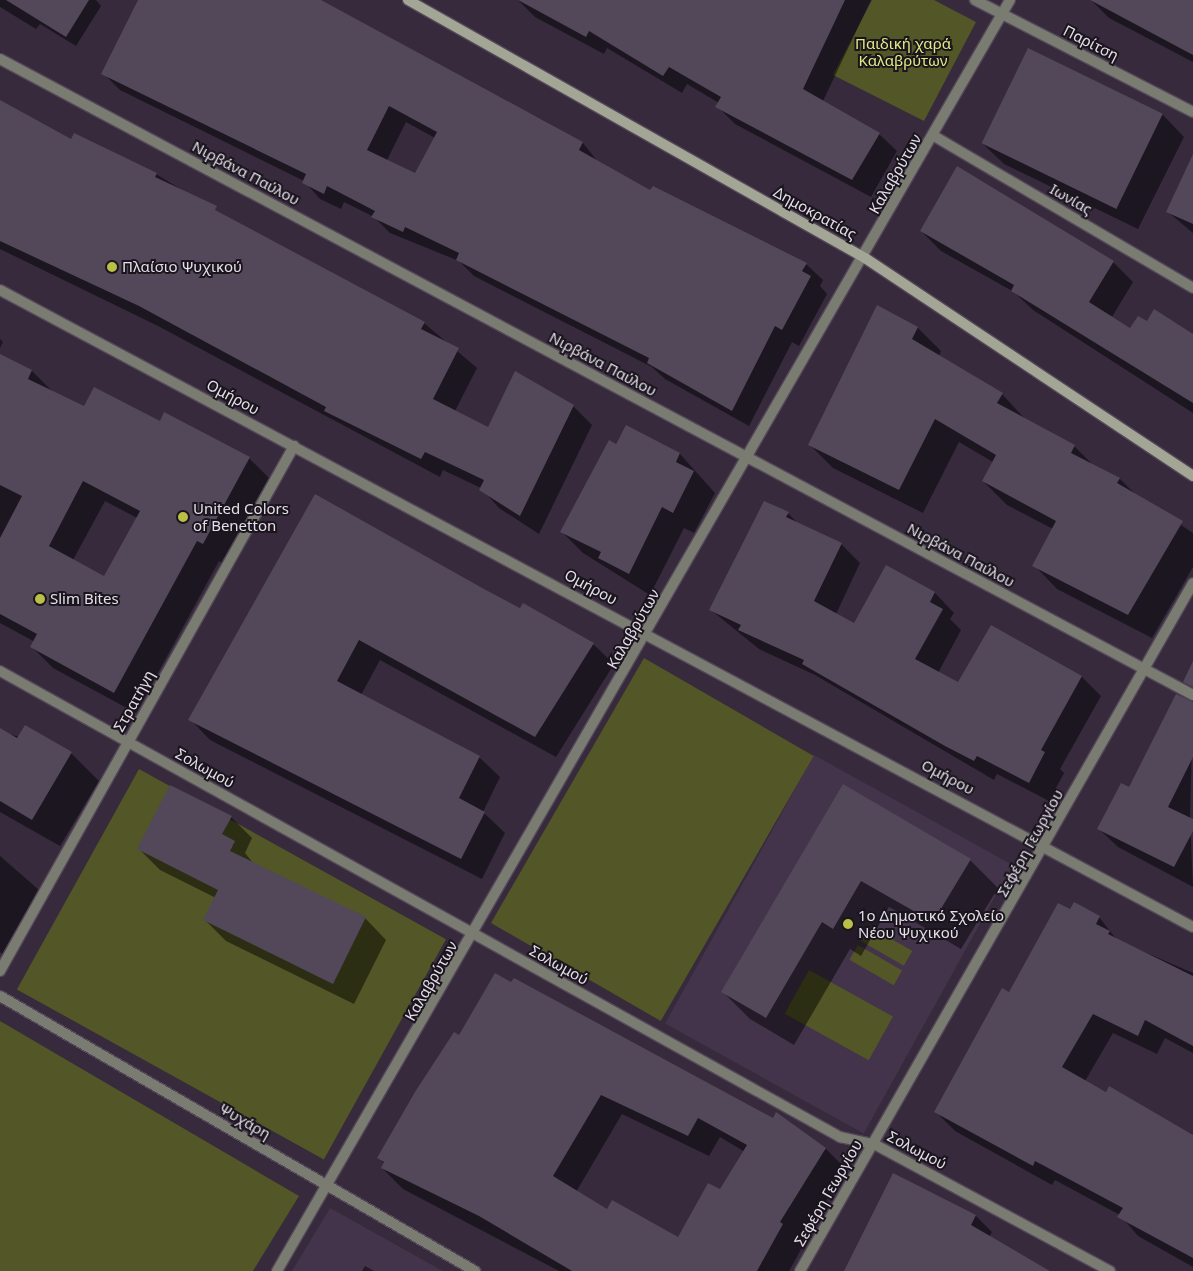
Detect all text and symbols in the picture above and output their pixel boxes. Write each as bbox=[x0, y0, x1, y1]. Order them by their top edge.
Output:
street label: Παρίτση bbox=[1060, 22, 1122, 64]
park label: Παιδική χαρά Καλαβρύτων bbox=[855, 34, 951, 69]
street label: Καλαβρύτων bbox=[865, 131, 925, 217]
street label: Νιρβάνα Παύλου bbox=[189, 137, 303, 209]
street label: Ιωνίας bbox=[1047, 180, 1095, 218]
street label: Δημοκρατίας bbox=[771, 183, 859, 243]
place label: Πλαίσιο Ψυχικού bbox=[122, 258, 242, 276]
marker: Πλαίσιο Ψυχικού bbox=[106, 261, 118, 273]
street label: Νιρβάνα Παύλου bbox=[546, 328, 660, 400]
street label: Ομήρου bbox=[203, 376, 263, 418]
place label: United Colors of Benetton bbox=[193, 499, 289, 534]
marker: United Colors of Benetton bbox=[177, 511, 189, 523]
street label: Νιρβάνα Παύλου bbox=[904, 519, 1018, 591]
street label: Ομήρου bbox=[561, 566, 621, 608]
street label: Καλαβρύτων bbox=[603, 586, 663, 672]
place label: Slim Bites bbox=[50, 590, 119, 608]
marker: Slim Bites bbox=[34, 593, 46, 605]
street label: Στρατήγη bbox=[110, 667, 158, 735]
street label: Σολωμού bbox=[173, 745, 237, 791]
street label: Ομήρου bbox=[918, 756, 978, 798]
street label: Σεφέρη Γεωργίου bbox=[993, 786, 1067, 900]
place label: 1ο Δημοτικό Σχολείο Νέου Ψυχικού bbox=[858, 906, 1004, 941]
marker: 1ο Δημοτικό Σχολείο Νέου Ψυχικού bbox=[842, 918, 854, 930]
street label: Καλαβρύτων bbox=[401, 938, 461, 1024]
street label: Σολωμού bbox=[527, 942, 591, 988]
street label: Ψυχάρη bbox=[216, 1099, 274, 1143]
street label: Σολωμού bbox=[884, 1127, 950, 1173]
street label: Σεφέρη Γεωργίου bbox=[790, 1137, 866, 1249]

